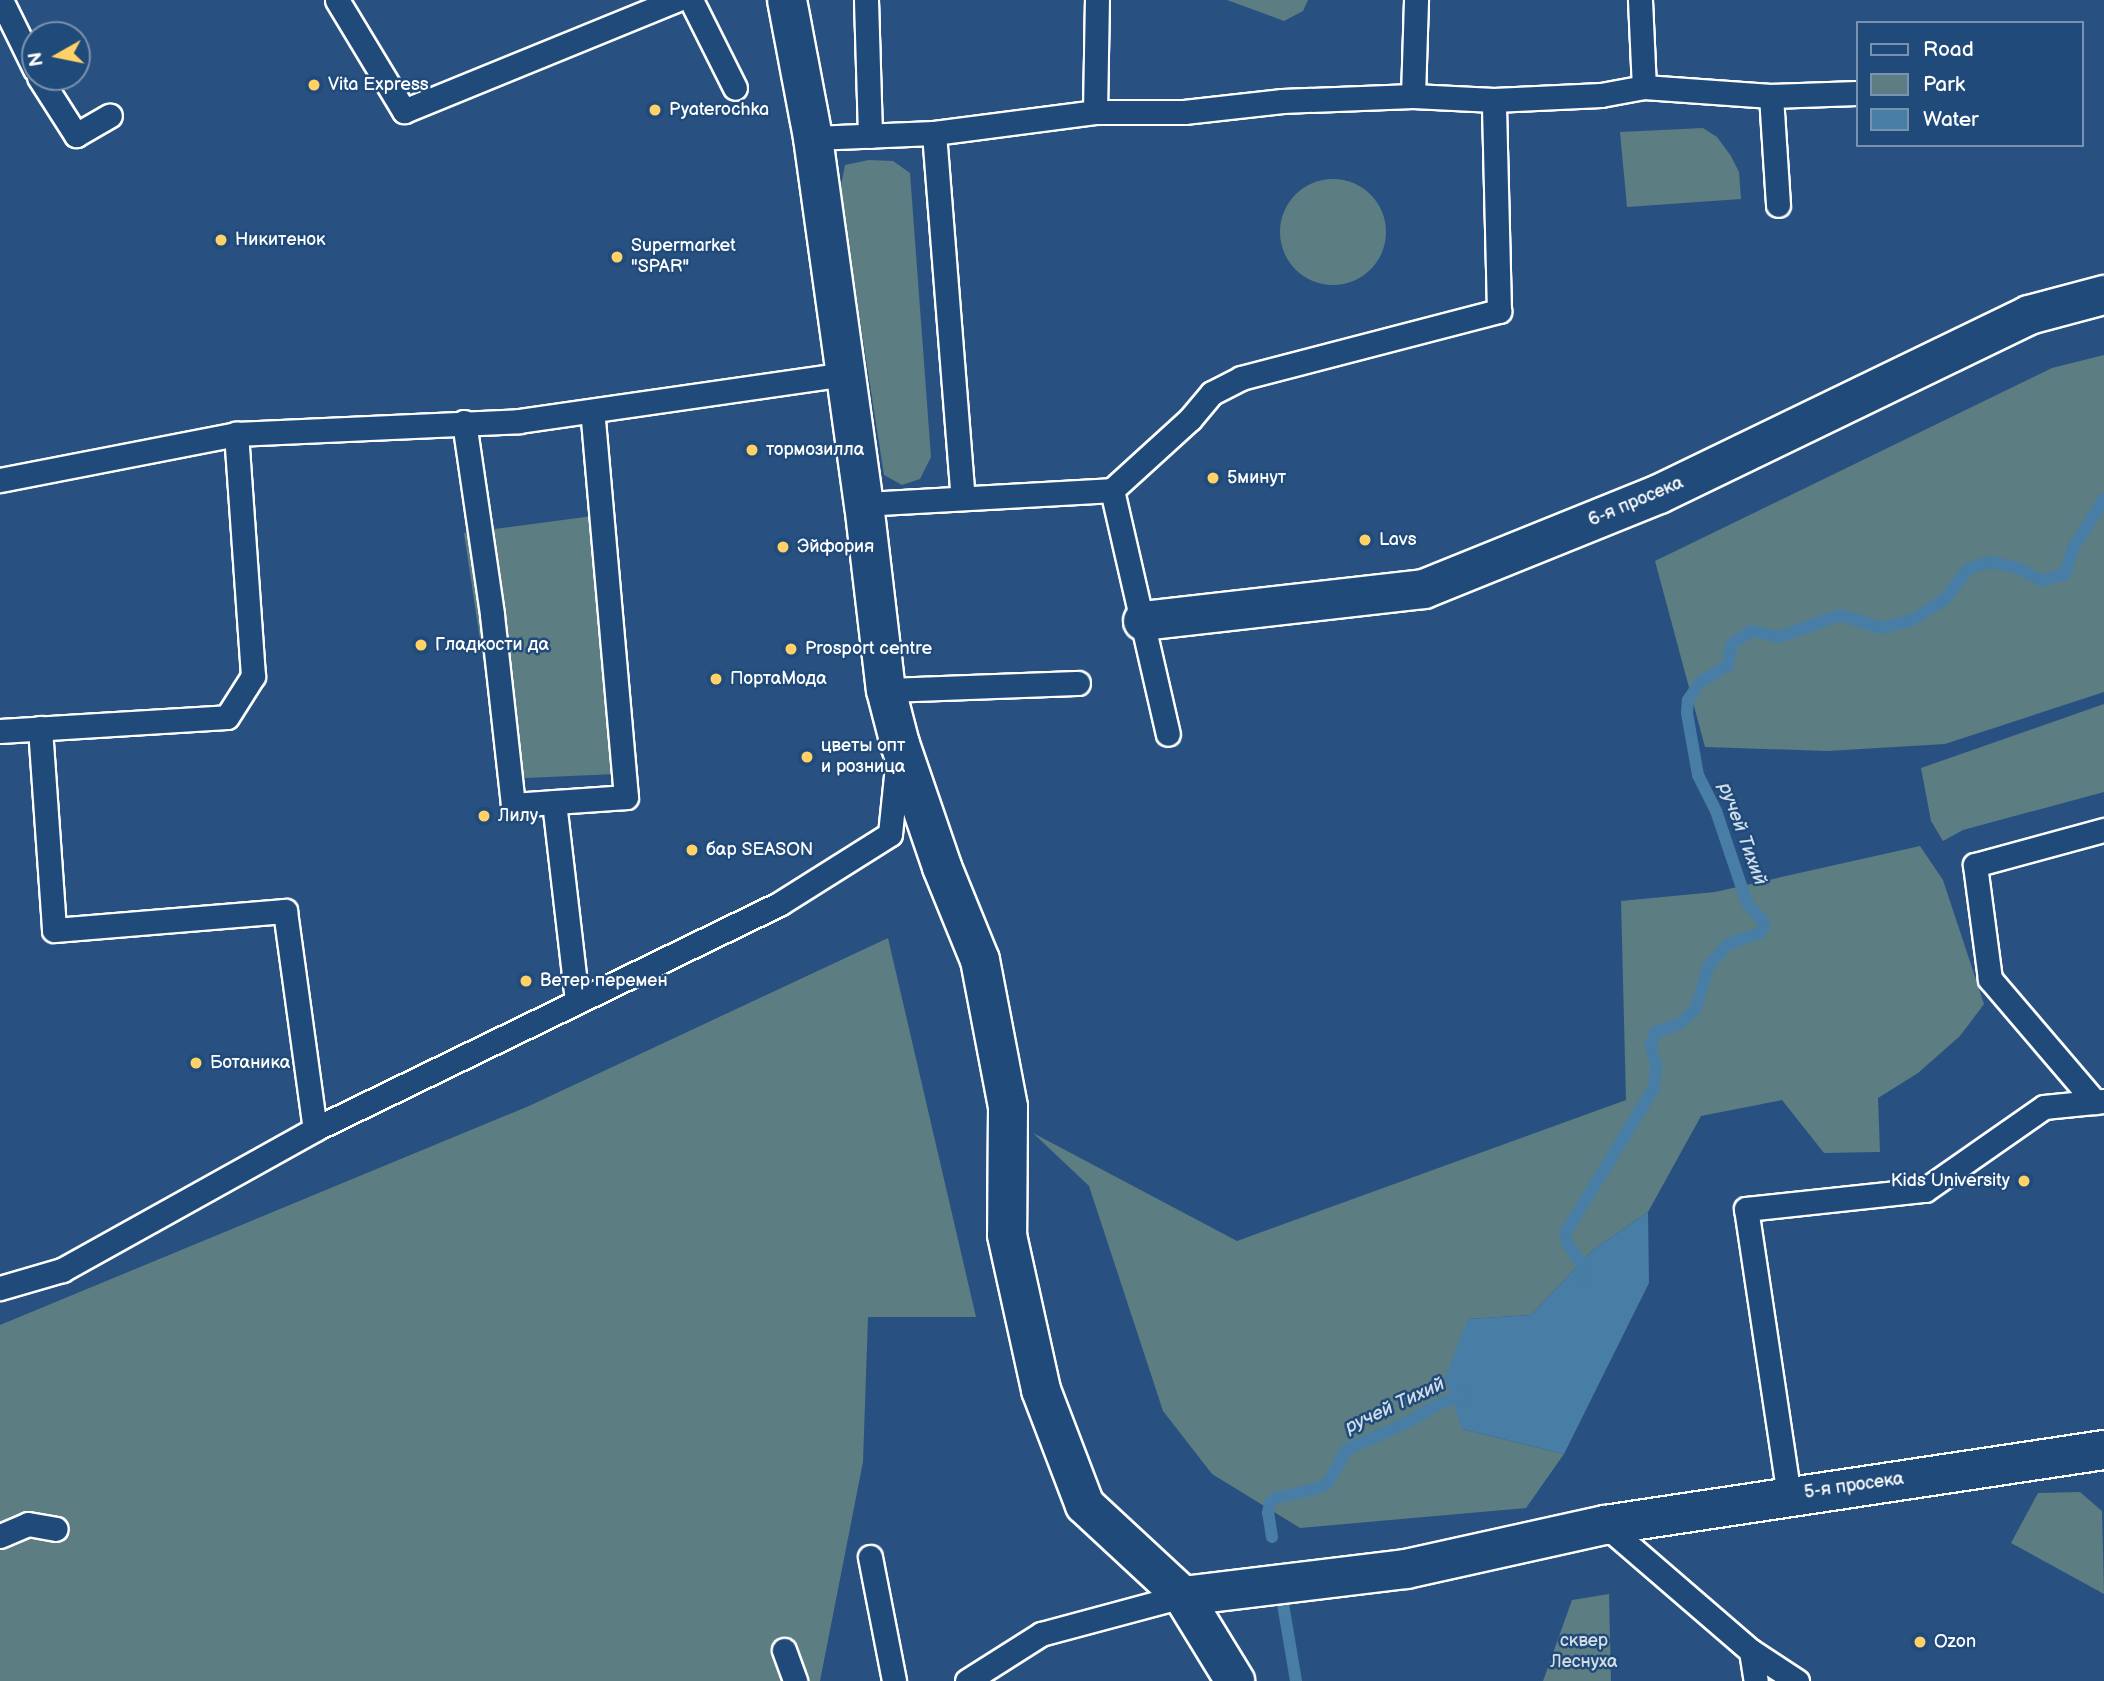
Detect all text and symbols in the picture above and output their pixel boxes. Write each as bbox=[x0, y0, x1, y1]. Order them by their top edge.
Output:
north arrow bbox=[21, 21, 91, 91]
legend bbox=[1856, 21, 2083, 147]
text: Road bbox=[1923, 37, 1974, 62]
text: N bbox=[24, 50, 49, 68]
text: Park bbox=[1923, 72, 1965, 97]
place label: Vita Express bbox=[328, 74, 429, 96]
marker: Vita Express bbox=[306, 77, 322, 93]
place label: Pyaterochka bbox=[669, 99, 769, 121]
marker: Pyaterochka bbox=[647, 102, 663, 118]
text: Water bbox=[1923, 107, 1979, 132]
place label: Никитенок bbox=[235, 229, 326, 251]
marker: Никитенок bbox=[213, 232, 229, 248]
place label: Supermarket "SPAR" bbox=[631, 236, 736, 278]
marker: Supermarket "SPAR" bbox=[609, 249, 625, 265]
place label: тормозилла bbox=[766, 439, 864, 461]
marker: тормозилла bbox=[744, 442, 760, 458]
place label: 5минут bbox=[1227, 467, 1286, 489]
marker: 5минут bbox=[1205, 470, 1221, 486]
street label: 6-я просека bbox=[1585, 472, 1687, 532]
place label: Lavs bbox=[1379, 529, 1417, 551]
marker: Lavs bbox=[1357, 532, 1373, 548]
place label: Эйфория bbox=[797, 536, 874, 558]
marker: Эйфория bbox=[775, 539, 791, 555]
place label: Гладкости да bbox=[435, 634, 549, 656]
marker: Гладкости да bbox=[413, 637, 429, 653]
place label: Prosport centre bbox=[805, 638, 932, 660]
marker: Prosport centre bbox=[783, 641, 799, 657]
place label: ПортаМода bbox=[730, 668, 827, 690]
marker: ПортаМода bbox=[708, 671, 724, 687]
place label: цветы опт и розница bbox=[821, 736, 905, 778]
marker: цветы опт и розница bbox=[799, 749, 815, 765]
water label: ручей Тихий bbox=[1713, 780, 1771, 888]
place label: Лилу bbox=[498, 805, 538, 827]
marker: Лилу bbox=[476, 808, 492, 824]
place label: бар SEASON bbox=[706, 839, 813, 861]
marker: бар SEASON bbox=[684, 842, 700, 858]
place label: Ветер перемен bbox=[540, 970, 668, 992]
marker: Ветер перемен bbox=[518, 973, 534, 989]
place label: Ботаника bbox=[210, 1052, 290, 1074]
marker: Ботаника bbox=[188, 1055, 204, 1071]
place label: Kids University bbox=[1891, 1170, 2010, 1192]
marker: Kids University bbox=[2016, 1173, 2032, 1189]
water label: ручей Тихий bbox=[1341, 1373, 1449, 1439]
street label: 5-я просека bbox=[1803, 1468, 1905, 1504]
park label: сквер Леснуха bbox=[1550, 1631, 1618, 1674]
place label: Ozon bbox=[1934, 1631, 1976, 1653]
marker: Ozon bbox=[1912, 1634, 1928, 1650]

